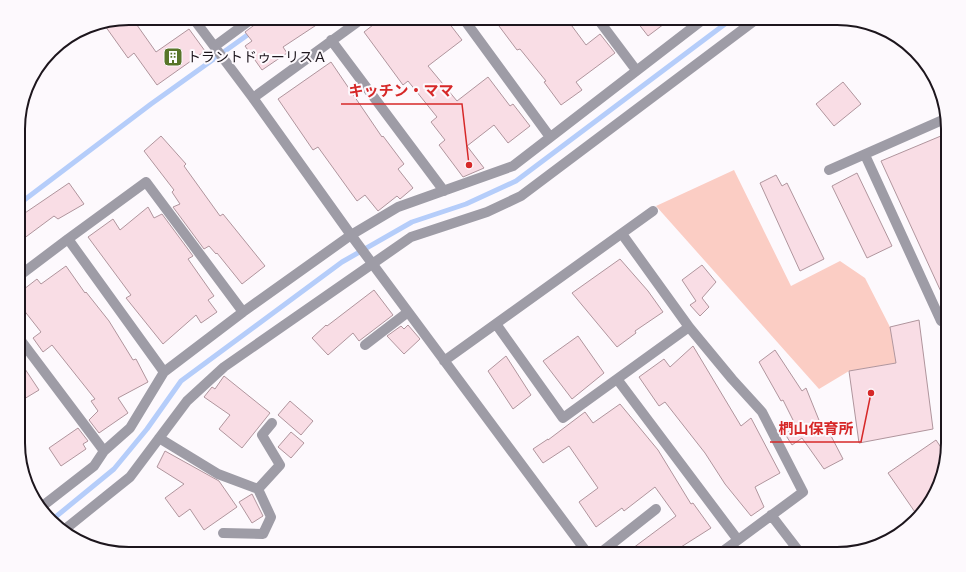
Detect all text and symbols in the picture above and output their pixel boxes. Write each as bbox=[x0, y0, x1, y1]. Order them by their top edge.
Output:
building icon: トラントドゥーリスＡ bbox=[162, 46, 184, 68]
place label: トラントドゥーリスＡ bbox=[187, 48, 327, 67]
callout: キッチン・ママ bbox=[341, 77, 462, 104]
text: キッチン・ママ bbox=[348, 81, 454, 101]
callout: 椚山保育所 bbox=[770, 415, 861, 442]
text: 椚山保育所 bbox=[778, 419, 854, 439]

